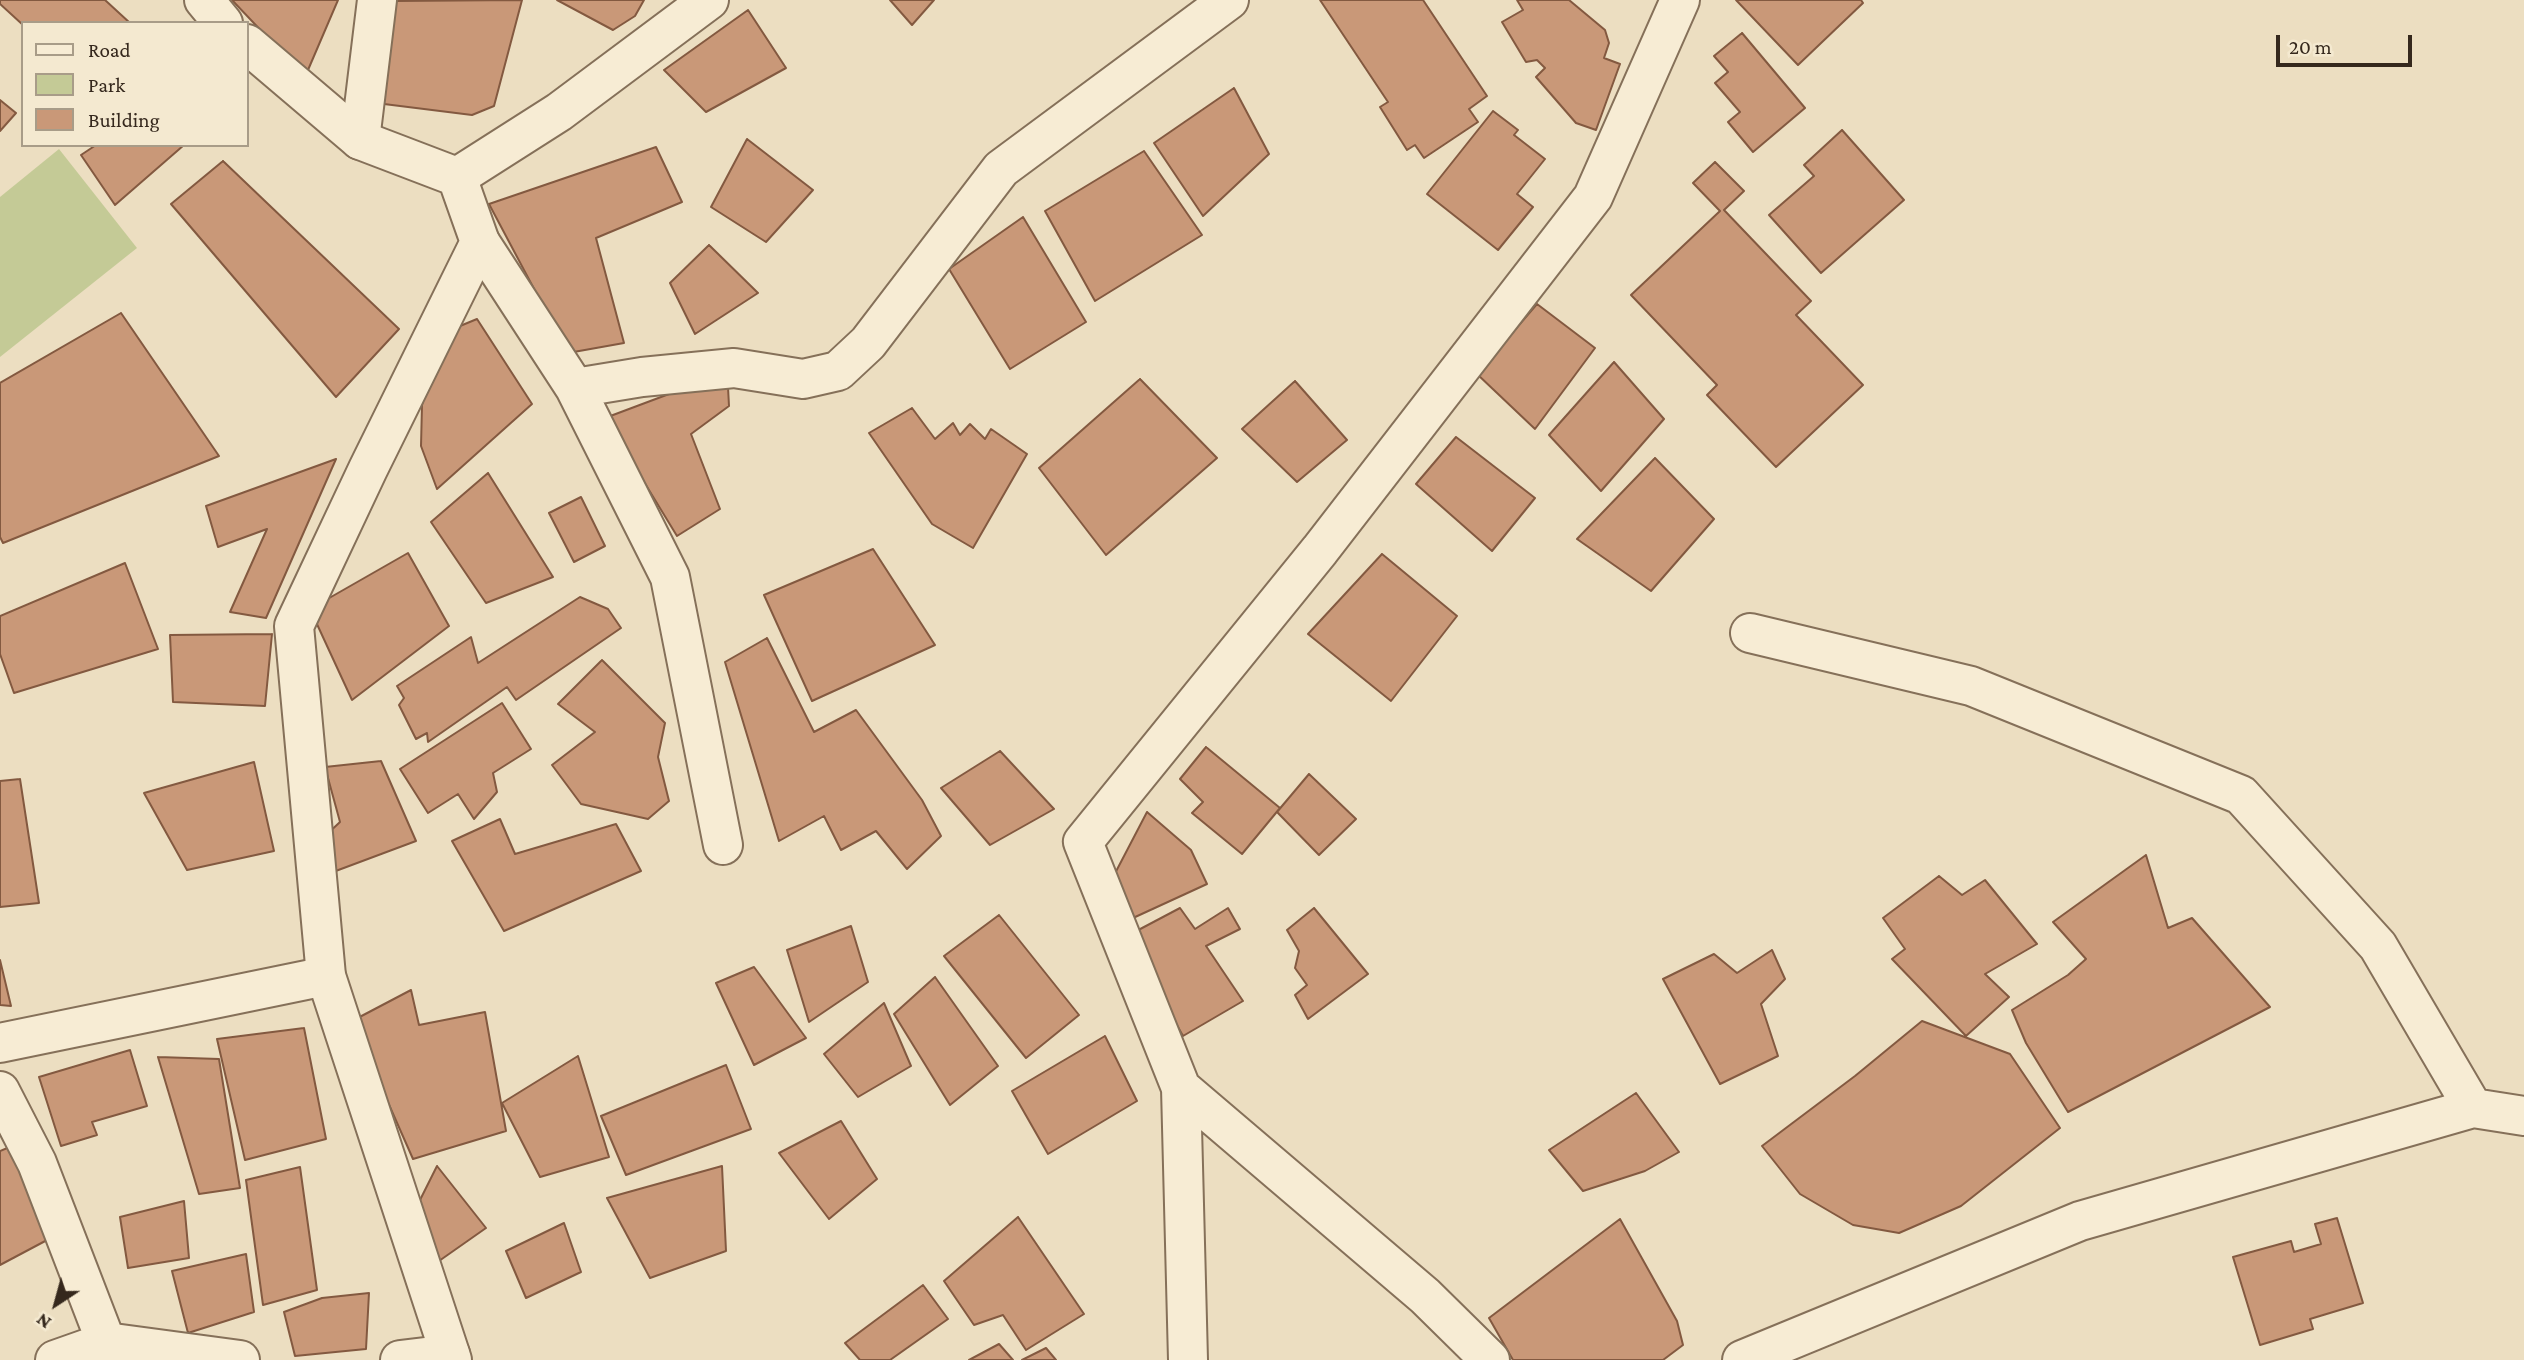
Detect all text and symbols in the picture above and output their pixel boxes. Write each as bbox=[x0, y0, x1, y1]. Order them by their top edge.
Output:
legend bbox=[21, 21, 248, 147]
scale bar bbox=[2279, 21, 2416, 65]
text: 20 m bbox=[2289, 35, 2332, 59]
text: Road bbox=[88, 38, 131, 62]
text: Park bbox=[88, 73, 125, 97]
text: Building bbox=[88, 108, 160, 132]
north arrow bbox=[21, 1269, 91, 1339]
text: N bbox=[32, 1309, 55, 1334]

